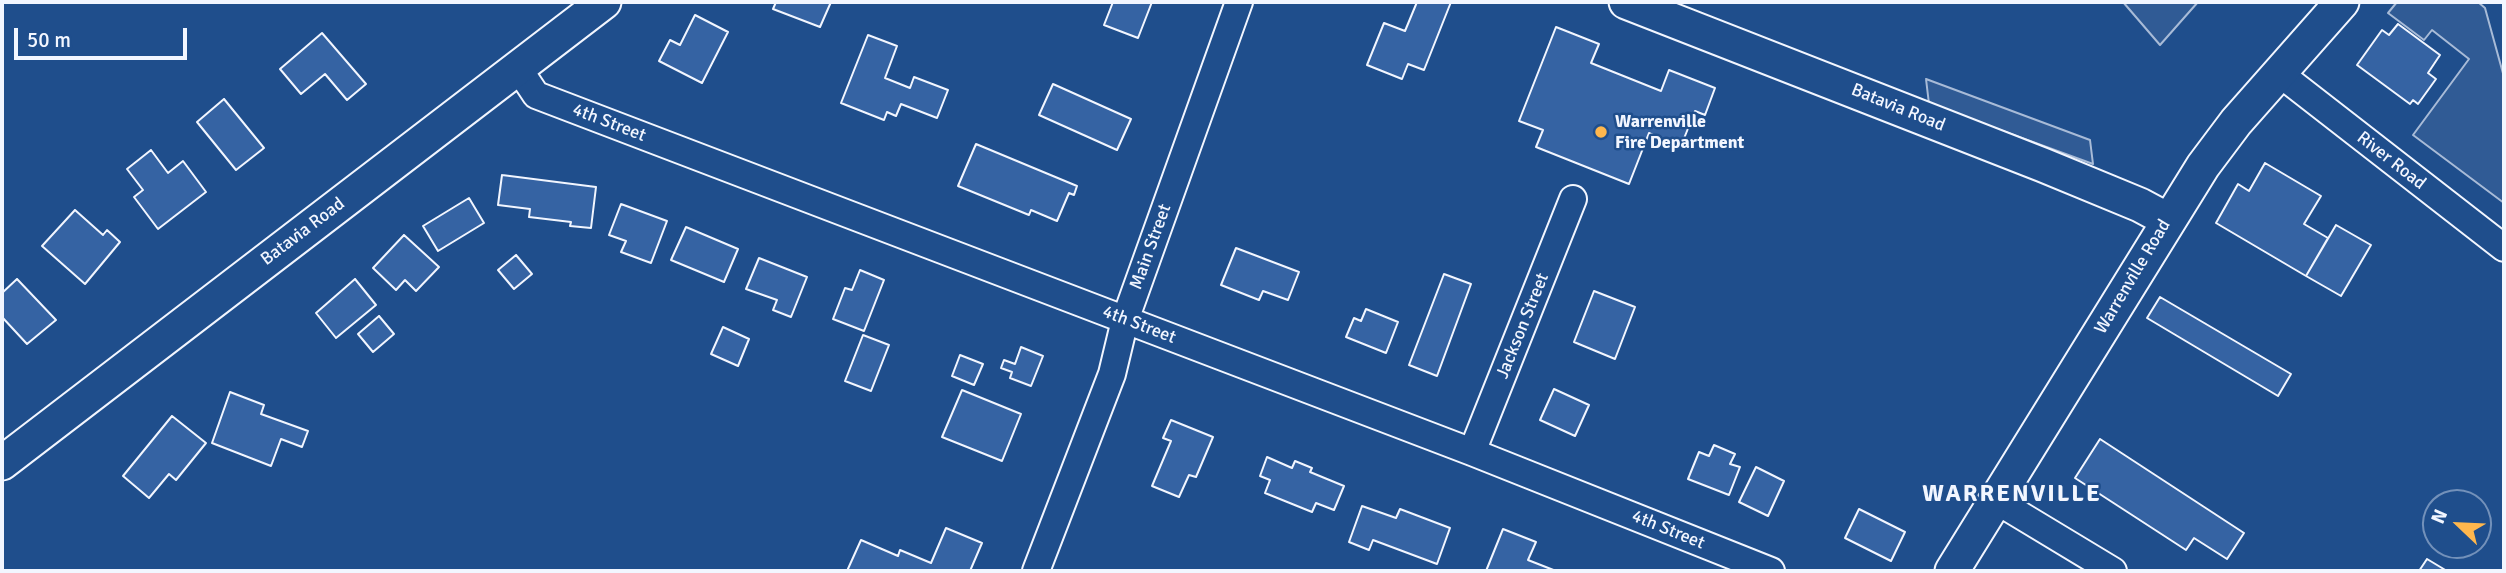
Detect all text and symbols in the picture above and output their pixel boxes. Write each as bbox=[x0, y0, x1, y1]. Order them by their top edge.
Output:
scale bar bbox=[18, 14, 191, 58]
text: 50 m bbox=[27, 27, 71, 53]
street label: Batavia Road bbox=[1848, 79, 1948, 137]
street label: 4th Street bbox=[569, 99, 649, 147]
place label: Warrenville Fire Department bbox=[1615, 111, 1744, 154]
marker: Warrenville Fire Department bbox=[1593, 124, 1609, 140]
street label: River Road bbox=[2352, 127, 2430, 195]
street label: Batavia Road bbox=[257, 193, 349, 271]
street label: Main Street bbox=[1126, 201, 1176, 293]
street label: Warrenville Road bbox=[2090, 216, 2176, 338]
street label: Jackson Street bbox=[1492, 270, 1554, 382]
street label: 4th Street bbox=[1099, 301, 1179, 349]
district label: WARRENVILLE bbox=[1924, 481, 2100, 509]
north arrow bbox=[2422, 489, 2492, 559]
street label: 4th Street bbox=[1628, 506, 1708, 554]
text: N bbox=[2426, 506, 2453, 527]

